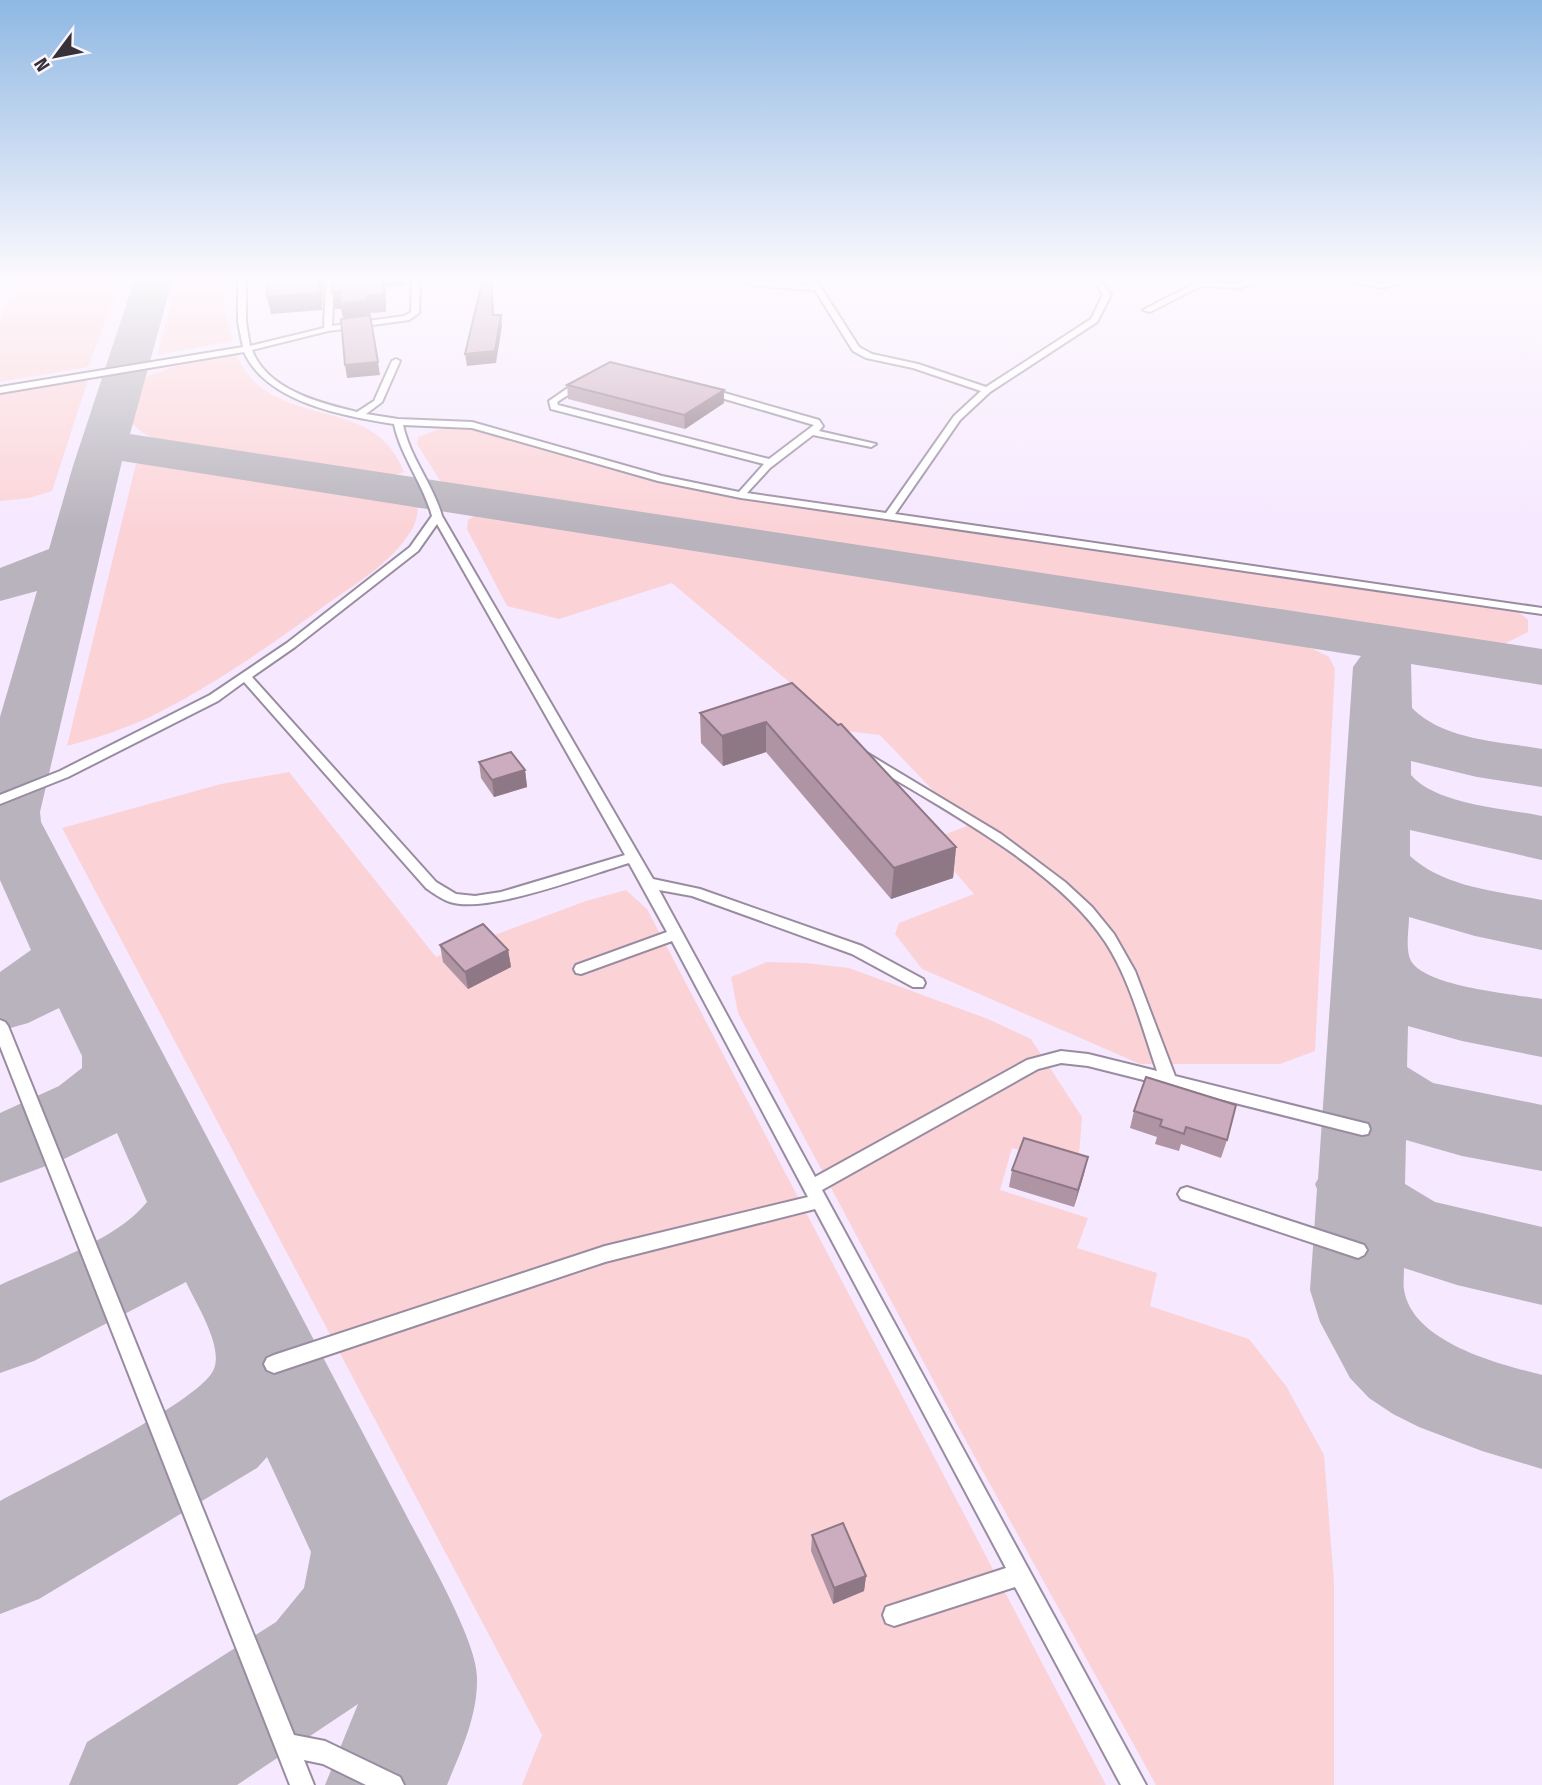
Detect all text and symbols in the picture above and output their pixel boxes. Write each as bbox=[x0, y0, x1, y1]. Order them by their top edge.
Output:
north arrow bbox=[21, 21, 91, 91]
text: N bbox=[29, 54, 55, 76]

